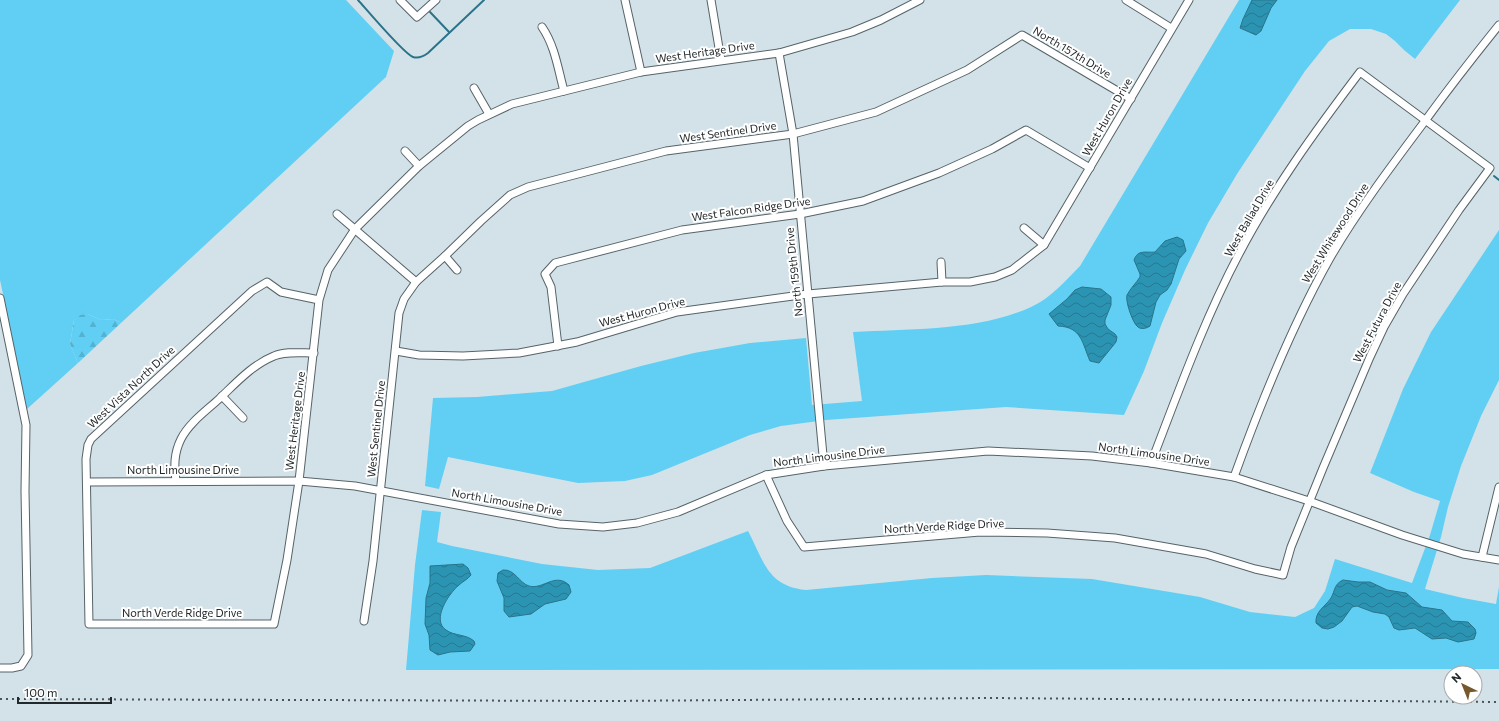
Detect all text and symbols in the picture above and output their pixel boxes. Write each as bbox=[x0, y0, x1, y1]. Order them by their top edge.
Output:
street label: North 157th Drive bbox=[1031, 23, 1114, 80]
street label: West Heritage Drive bbox=[655, 38, 755, 65]
street label: West Huron Drive bbox=[1079, 75, 1134, 158]
street label: West Sentinel Drive bbox=[679, 118, 777, 145]
street label: West Ballad Drive bbox=[1221, 177, 1276, 259]
street label: West Whitewood Drive bbox=[1299, 180, 1371, 285]
street label: West Falcon Ridge Drive bbox=[691, 194, 811, 223]
street label: North 159th Drive bbox=[782, 227, 805, 317]
street label: West Futura Drive bbox=[1350, 279, 1403, 364]
street label: West Huron Drive bbox=[598, 294, 686, 329]
street label: West Vista North Drive bbox=[84, 343, 177, 430]
street label: West Heritage Drive bbox=[282, 370, 307, 471]
street label: West Sentinel Drive bbox=[364, 380, 387, 478]
street label: North Limousine Drive bbox=[1098, 439, 1211, 468]
street label: North Limousine Drive bbox=[772, 442, 886, 469]
street label: North Limousine Drive bbox=[127, 463, 239, 476]
street label: North Limousine Drive bbox=[451, 485, 564, 518]
street label: North Verde Ridge Drive bbox=[884, 516, 1004, 535]
street label: North Verde Ridge Drive bbox=[122, 606, 242, 619]
north arrow bbox=[1443, 665, 1483, 705]
text: N bbox=[1448, 670, 1463, 685]
scale bar bbox=[18, 679, 111, 705]
text: 100 m bbox=[24, 685, 58, 699]

